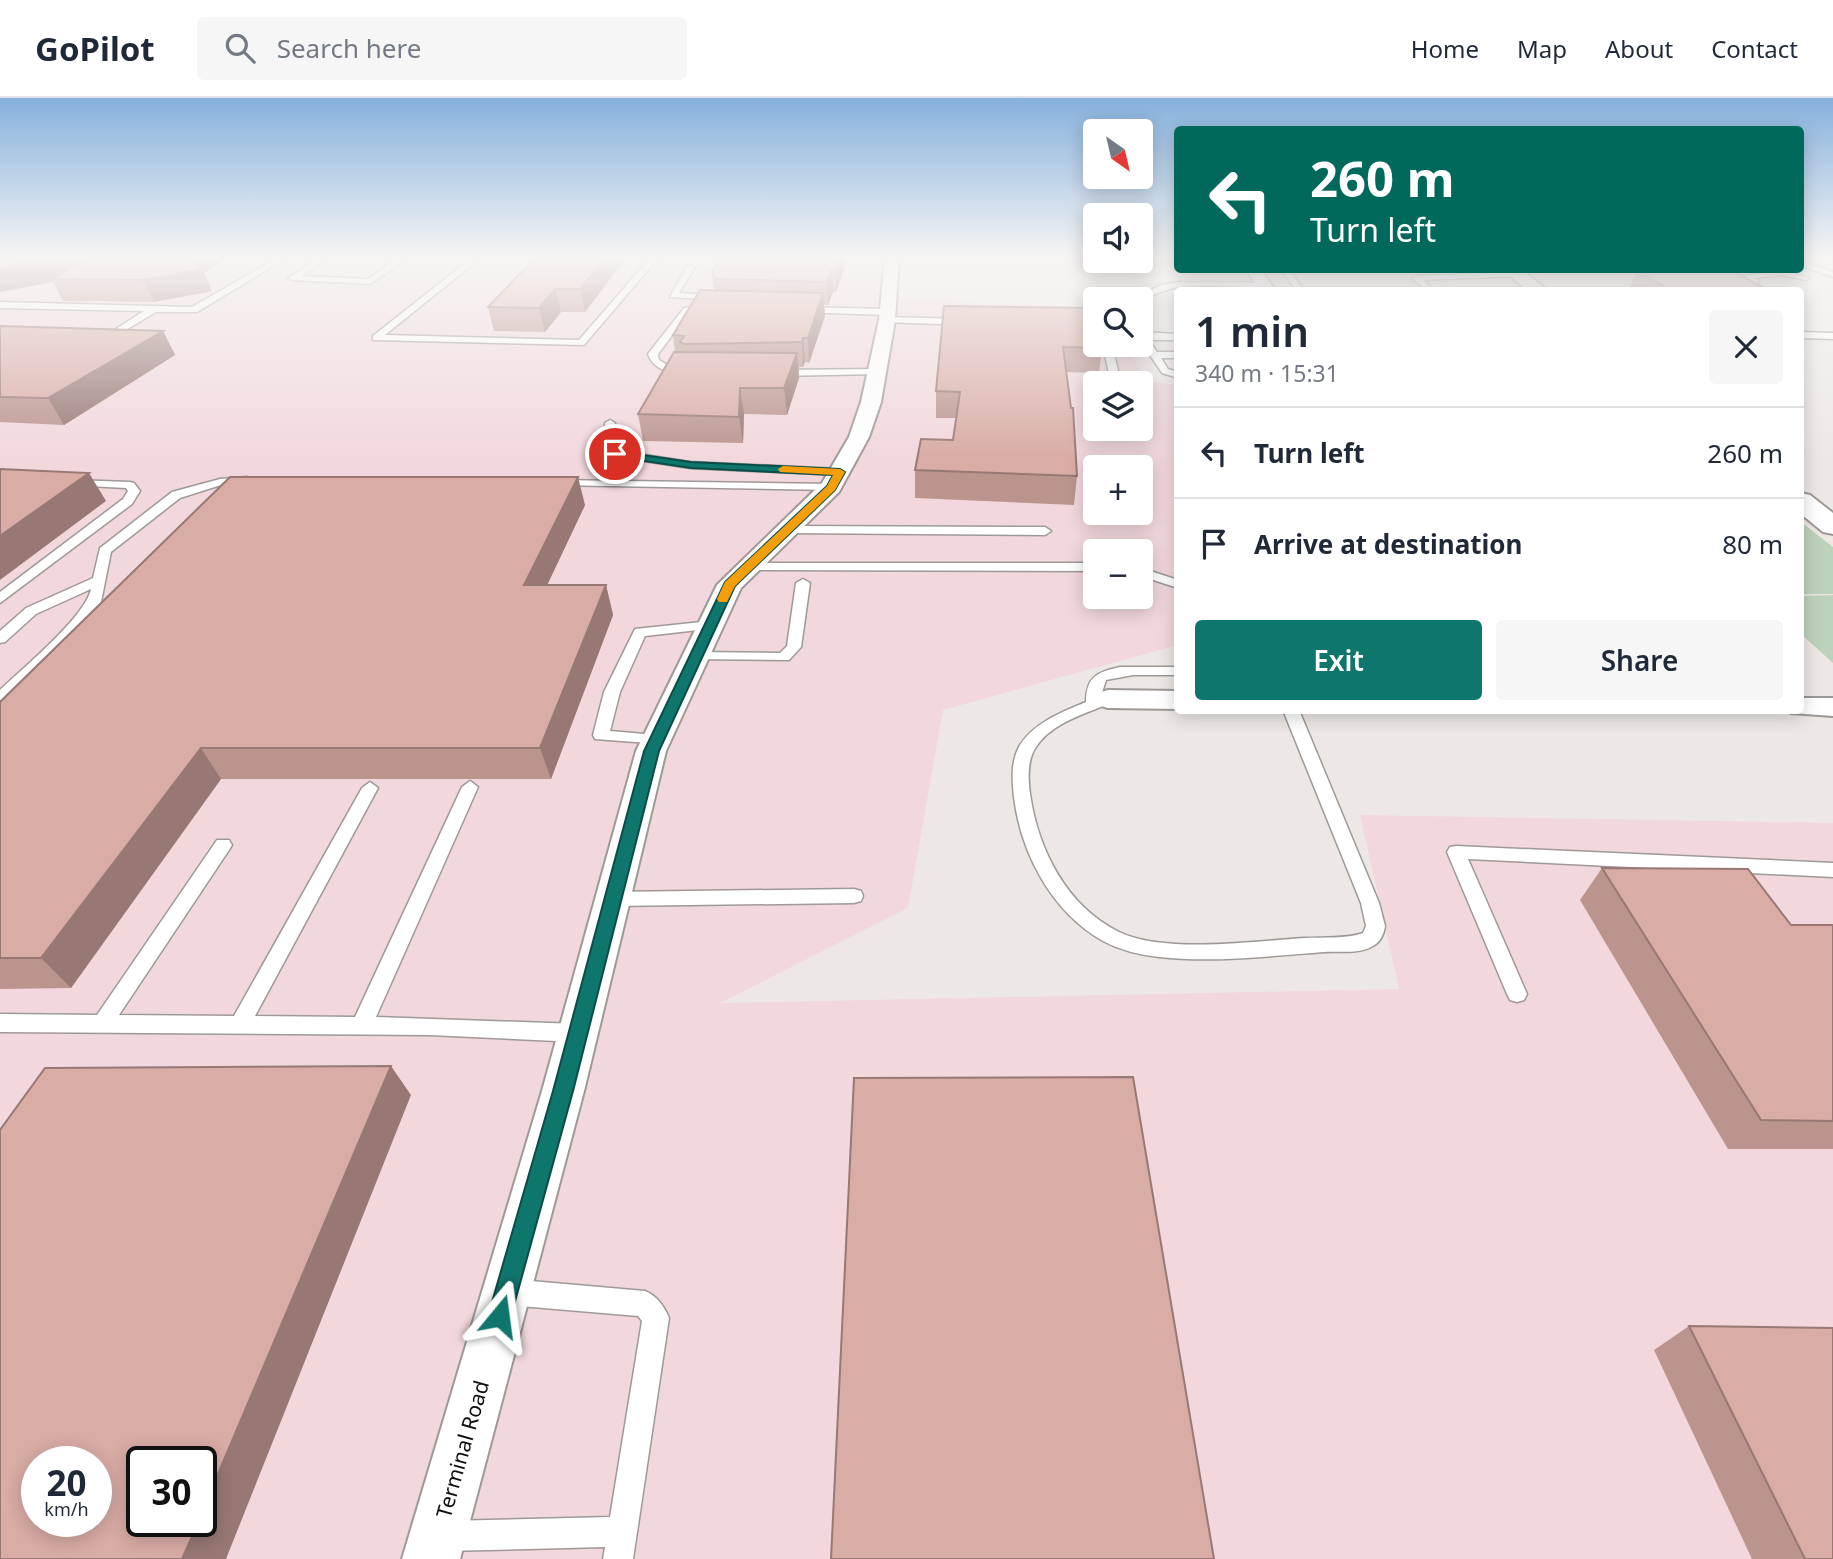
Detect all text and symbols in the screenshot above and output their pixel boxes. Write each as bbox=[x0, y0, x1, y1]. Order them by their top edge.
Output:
search box bbox=[197, 17, 687, 80]
text: GoPilot bbox=[35, 26, 155, 71]
icon: search bbox=[221, 29, 259, 67]
text: Search here bbox=[277, 30, 421, 66]
text: Home bbox=[1411, 32, 1479, 65]
text: Map bbox=[1517, 32, 1567, 65]
text: About bbox=[1605, 32, 1673, 65]
text: Contact bbox=[1711, 32, 1798, 65]
north arrow bbox=[1083, 119, 1153, 189]
map controls bbox=[1083, 119, 1153, 609]
text: 260 m bbox=[1310, 145, 1455, 211]
icon: left bbox=[1195, 154, 1286, 245]
button: sound bbox=[1083, 203, 1153, 273]
text: Turn left bbox=[1310, 208, 1436, 251]
button: search bbox=[1083, 287, 1153, 357]
text: 1 min bbox=[1195, 302, 1309, 359]
button: close bbox=[1709, 310, 1783, 384]
text: 340 m · 15:31 bbox=[1195, 357, 1339, 389]
button: layers bbox=[1083, 371, 1153, 441]
pin bbox=[585, 424, 645, 484]
icon: left bbox=[1195, 434, 1233, 472]
icon: arrive bbox=[596, 435, 634, 473]
text: Turn left bbox=[1254, 435, 1365, 471]
text: 260 m bbox=[1707, 435, 1783, 471]
button: + bbox=[1083, 455, 1153, 525]
icon: arrive bbox=[1195, 525, 1233, 563]
text: Arrive at destination bbox=[1254, 526, 1523, 562]
text: 80 m bbox=[1722, 526, 1783, 562]
button: − bbox=[1083, 539, 1153, 609]
button: Exit bbox=[1195, 620, 1482, 700]
button: Share bbox=[1496, 620, 1783, 700]
position arrow bbox=[463, 1279, 537, 1353]
street label: Terminal Road bbox=[429, 1377, 495, 1521]
speed limit sign: 30 bbox=[126, 1446, 217, 1537]
text: 20 bbox=[46, 1459, 87, 1506]
text: km/h bbox=[44, 1497, 89, 1521]

